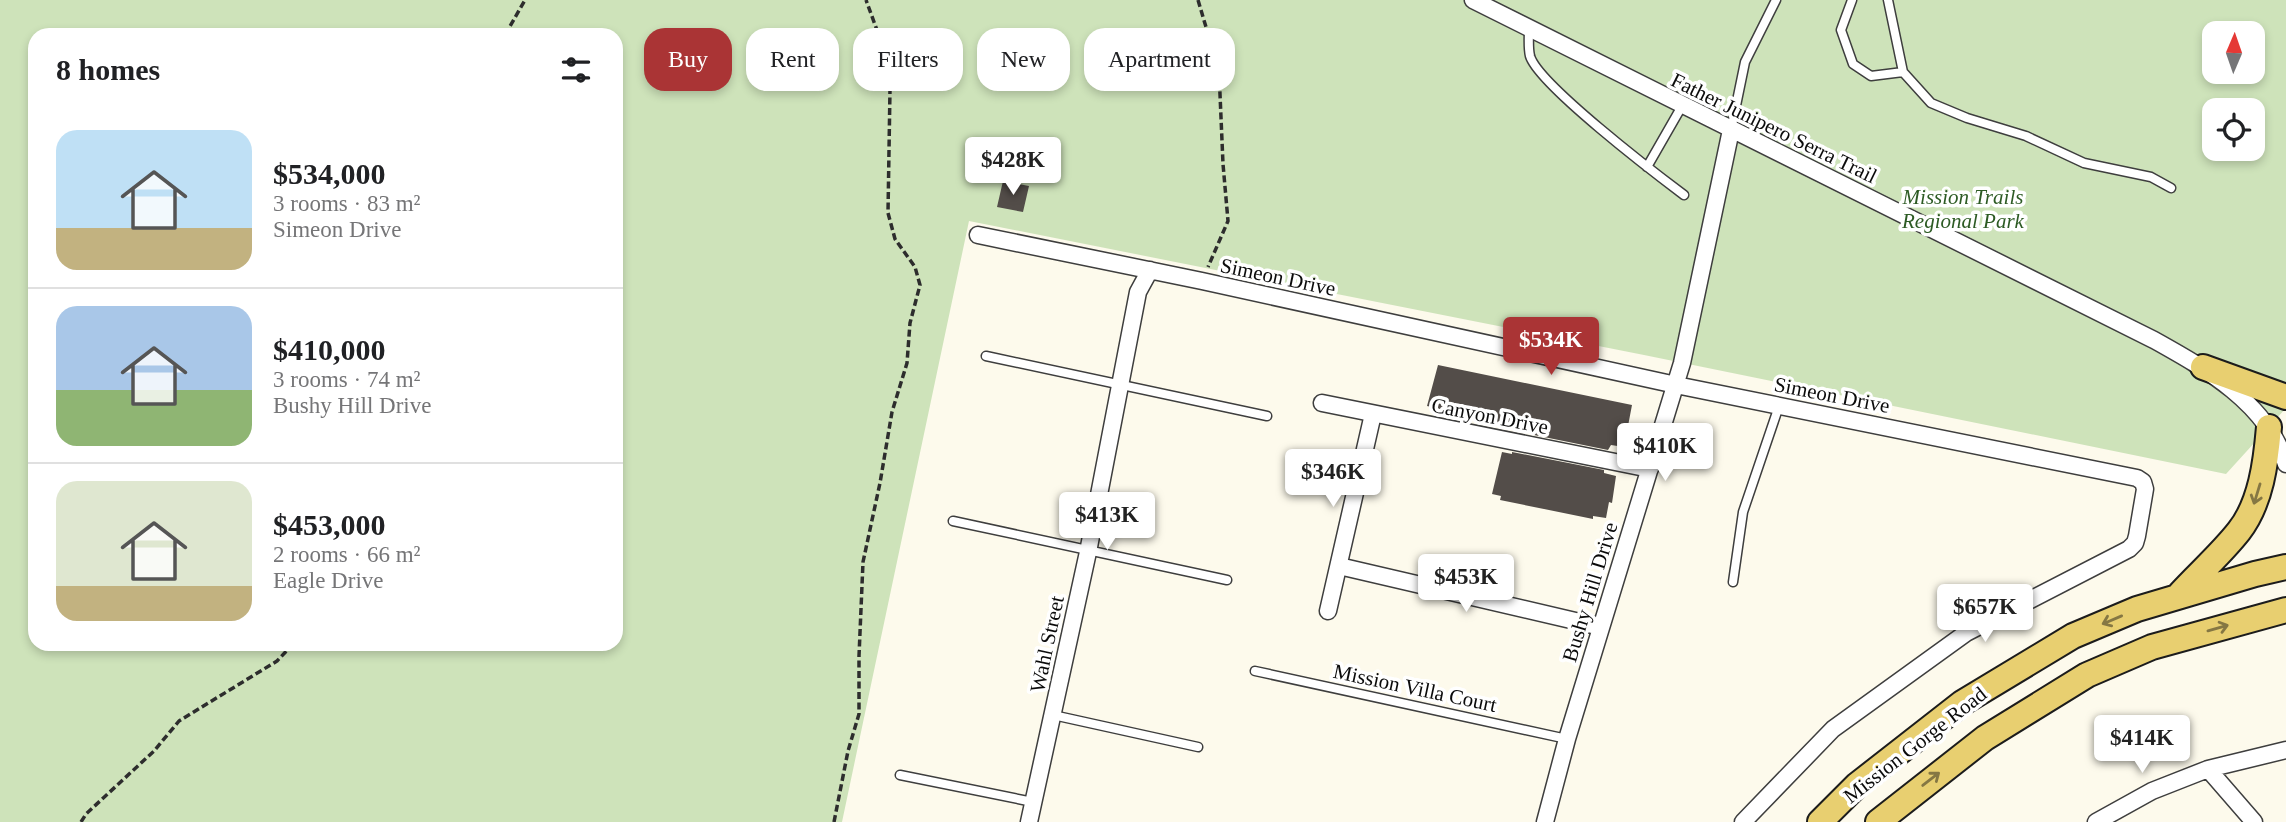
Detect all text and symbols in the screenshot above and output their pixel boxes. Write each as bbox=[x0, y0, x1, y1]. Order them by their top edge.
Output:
north arrow bbox=[2202, 21, 2264, 84]
map controls bbox=[2202, 21, 2265, 161]
chip: Buy bbox=[644, 28, 732, 91]
chip: Rent bbox=[746, 28, 839, 91]
chip: Filters bbox=[853, 28, 963, 91]
chip: New bbox=[977, 28, 1070, 91]
chip: Apartment bbox=[1084, 28, 1235, 91]
icon: filters bbox=[557, 51, 595, 89]
text: 8 homes bbox=[56, 53, 160, 86]
street label: Father Junipero Serra Trail bbox=[1667, 68, 1881, 188]
button: locate bbox=[2202, 98, 2265, 161]
pin: $428K bbox=[964, 138, 1062, 197]
text: $428K bbox=[981, 147, 1045, 172]
text: $534,000 bbox=[273, 157, 386, 190]
icon: home bbox=[112, 158, 196, 242]
park label: Mission Trails Regional Park bbox=[1901, 185, 2025, 233]
text: 3 rooms · 83 m² bbox=[273, 191, 420, 216]
text: Simeon Drive bbox=[273, 217, 401, 242]
street label: Simeon Drive bbox=[1218, 253, 1338, 301]
pin: $534K bbox=[1502, 318, 1600, 377]
text: $534K bbox=[1519, 327, 1583, 352]
text: $410,000 bbox=[273, 333, 386, 366]
icon: home bbox=[112, 334, 196, 418]
text: 3 rooms · 74 m² bbox=[273, 367, 420, 392]
street label: Simeon Drive bbox=[1772, 372, 1892, 418]
text: Bushy Hill Drive bbox=[273, 393, 431, 418]
street label: Canyon Drive bbox=[1430, 393, 1550, 439]
pin: $410K bbox=[1616, 424, 1714, 483]
text: $410K bbox=[1633, 433, 1697, 458]
pin: $346K bbox=[1284, 449, 1382, 509]
text: $346K bbox=[1301, 459, 1365, 484]
one-way arrow bbox=[2249, 482, 2262, 504]
pin: $413K bbox=[1058, 492, 1156, 552]
text: $413K bbox=[1075, 502, 1139, 527]
text: $453,000 bbox=[273, 508, 386, 541]
icon: home bbox=[112, 509, 196, 593]
street label: Bushy Hill Drive bbox=[1557, 519, 1623, 665]
text: 2 rooms · 66 m² bbox=[273, 542, 420, 567]
pin: $453K bbox=[1417, 554, 1515, 614]
text: $453K bbox=[1434, 564, 1498, 589]
text: Eagle Drive bbox=[273, 568, 383, 593]
pin: $657K bbox=[1936, 584, 2034, 644]
street label: Wahl Street bbox=[1025, 593, 1069, 694]
text: $657K bbox=[1953, 594, 2017, 619]
one-way arrow bbox=[2101, 614, 2123, 627]
one-way arrow bbox=[2207, 621, 2229, 634]
street label: Mission Villa Court bbox=[1331, 659, 1499, 717]
street label: Mission Gorge Road bbox=[1839, 681, 1992, 808]
pin: $414K bbox=[2093, 716, 2191, 775]
text: $414K bbox=[2110, 725, 2174, 750]
one-way arrow bbox=[1922, 772, 1940, 787]

